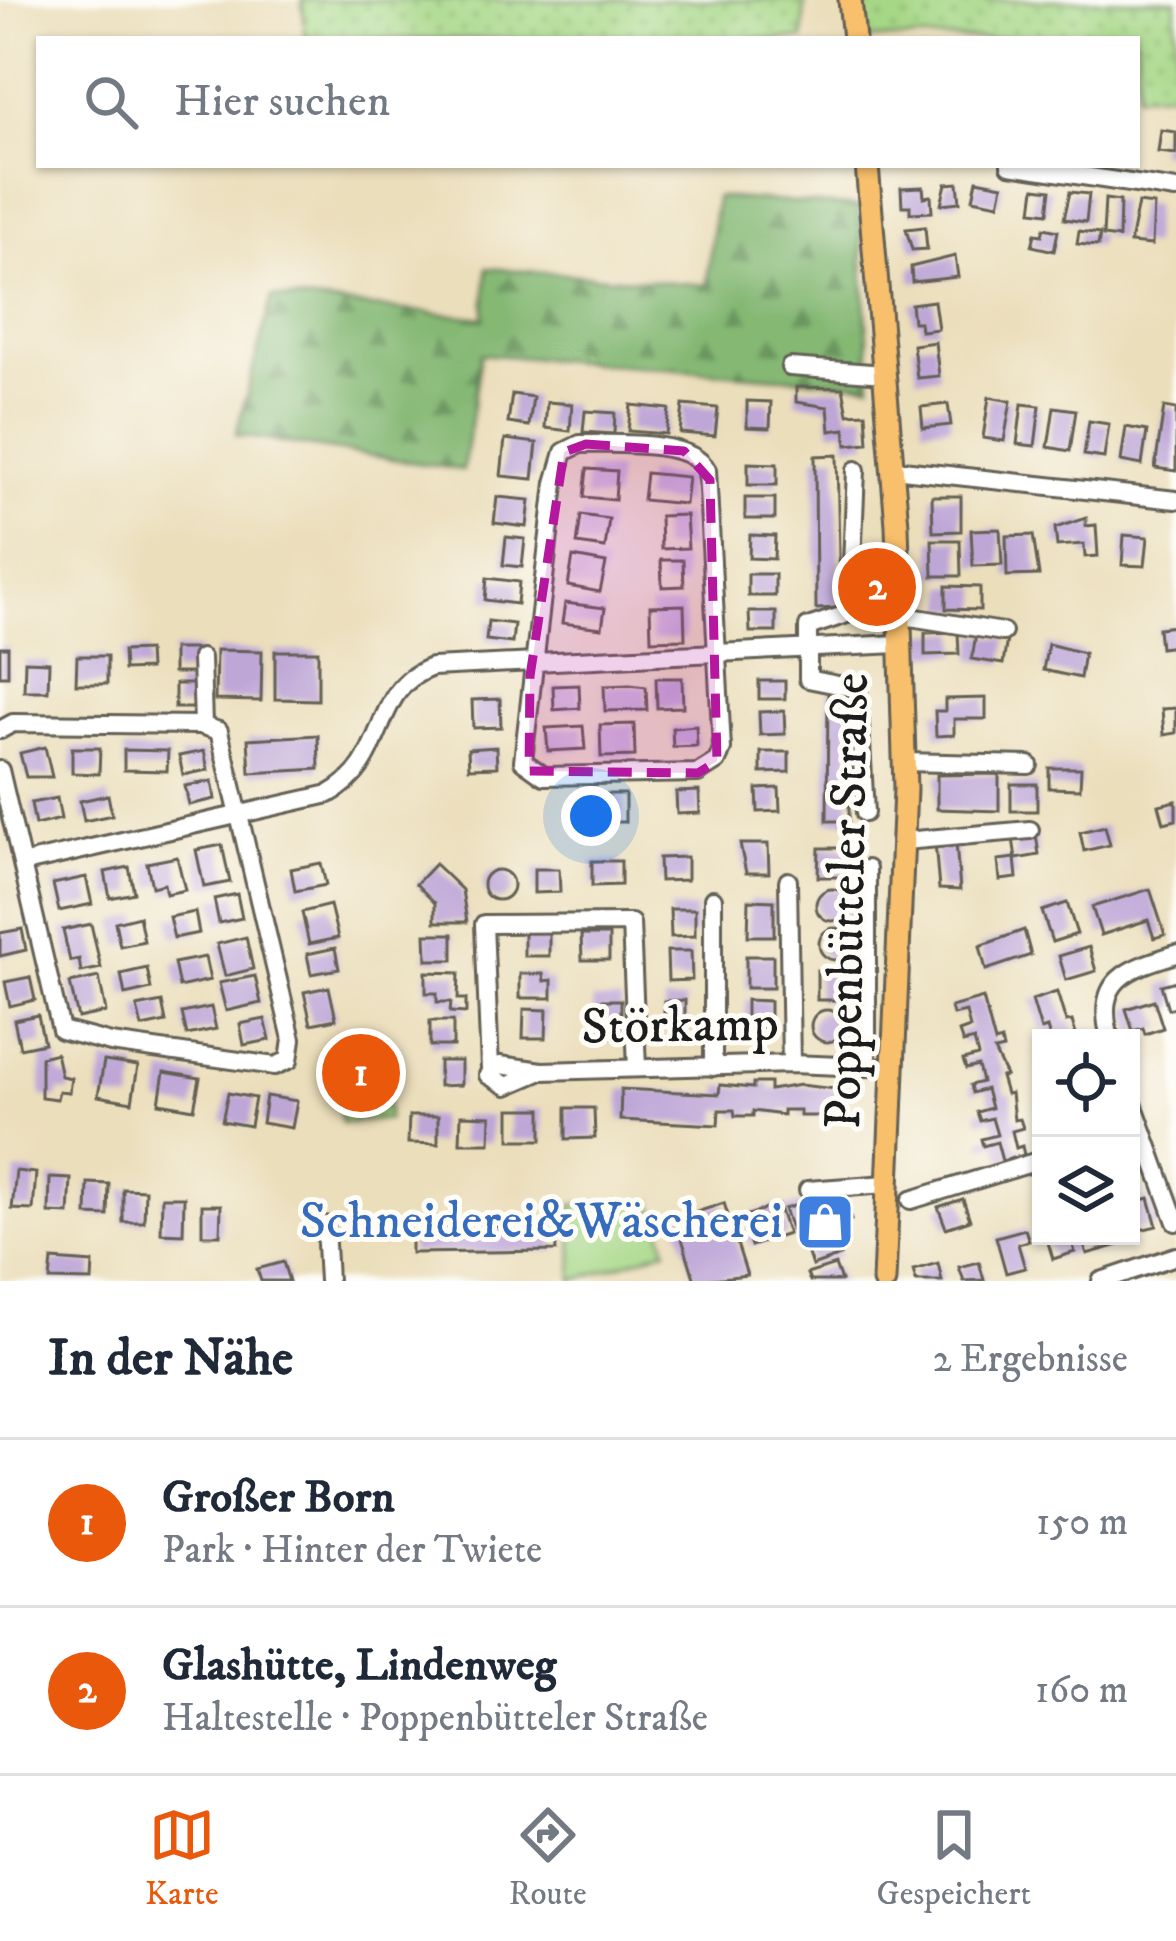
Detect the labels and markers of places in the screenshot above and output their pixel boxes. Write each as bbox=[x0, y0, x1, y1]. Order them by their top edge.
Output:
pin: 2 bbox=[838, 542, 916, 632]
pin: 1 bbox=[322, 1028, 400, 1118]
place label: Schneiderei&Wäscherei bbox=[299, 1190, 783, 1254]
shop icon: Schneiderei&Wäscherei bbox=[794, 1191, 856, 1253]

